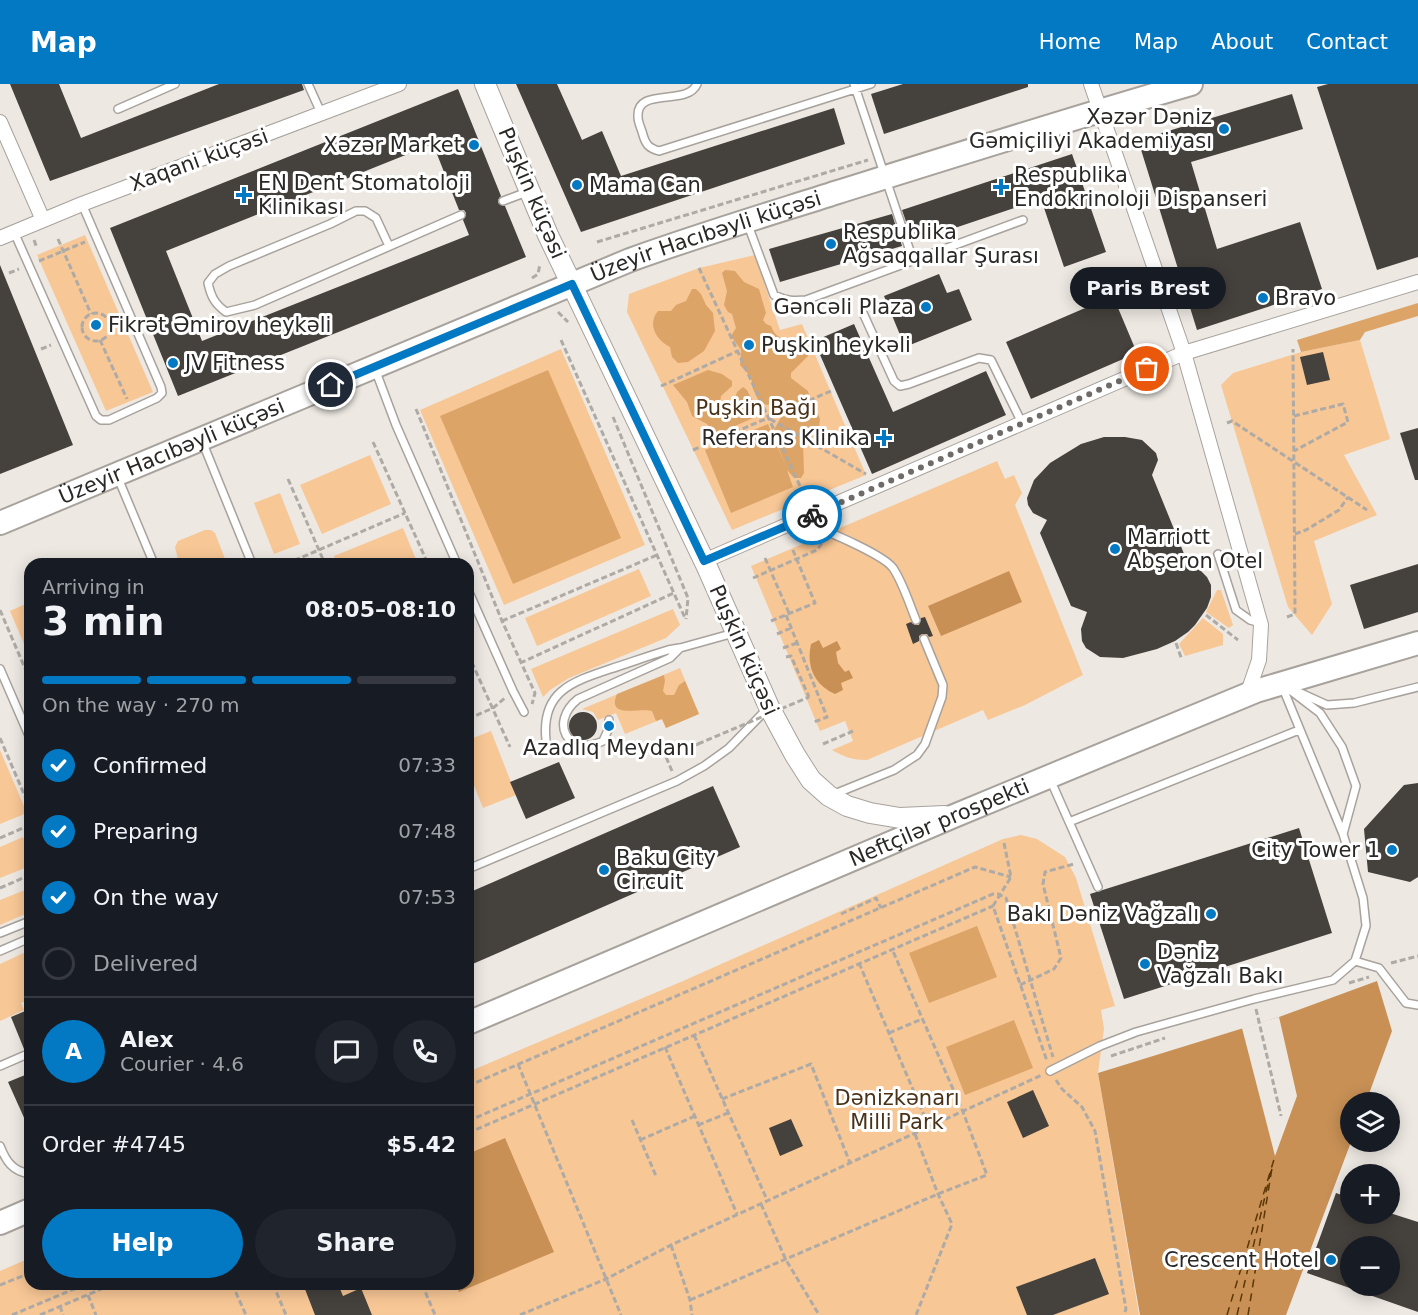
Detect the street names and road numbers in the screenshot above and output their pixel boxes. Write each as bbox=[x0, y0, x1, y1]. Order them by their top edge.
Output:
street label: Xaqani küçəsi bbox=[127, 124, 271, 196]
street label: Puşkin küçəsi bbox=[493, 124, 571, 262]
street label: Üzeyir Hacıbəyli küçəsi bbox=[586, 186, 824, 287]
street label: Üzeyir Hacıbəyli küçəsi bbox=[55, 394, 288, 509]
street label: Puşkin küçəsi bbox=[704, 581, 784, 719]
street label: Neftçilər prospekti bbox=[845, 774, 1033, 871]

